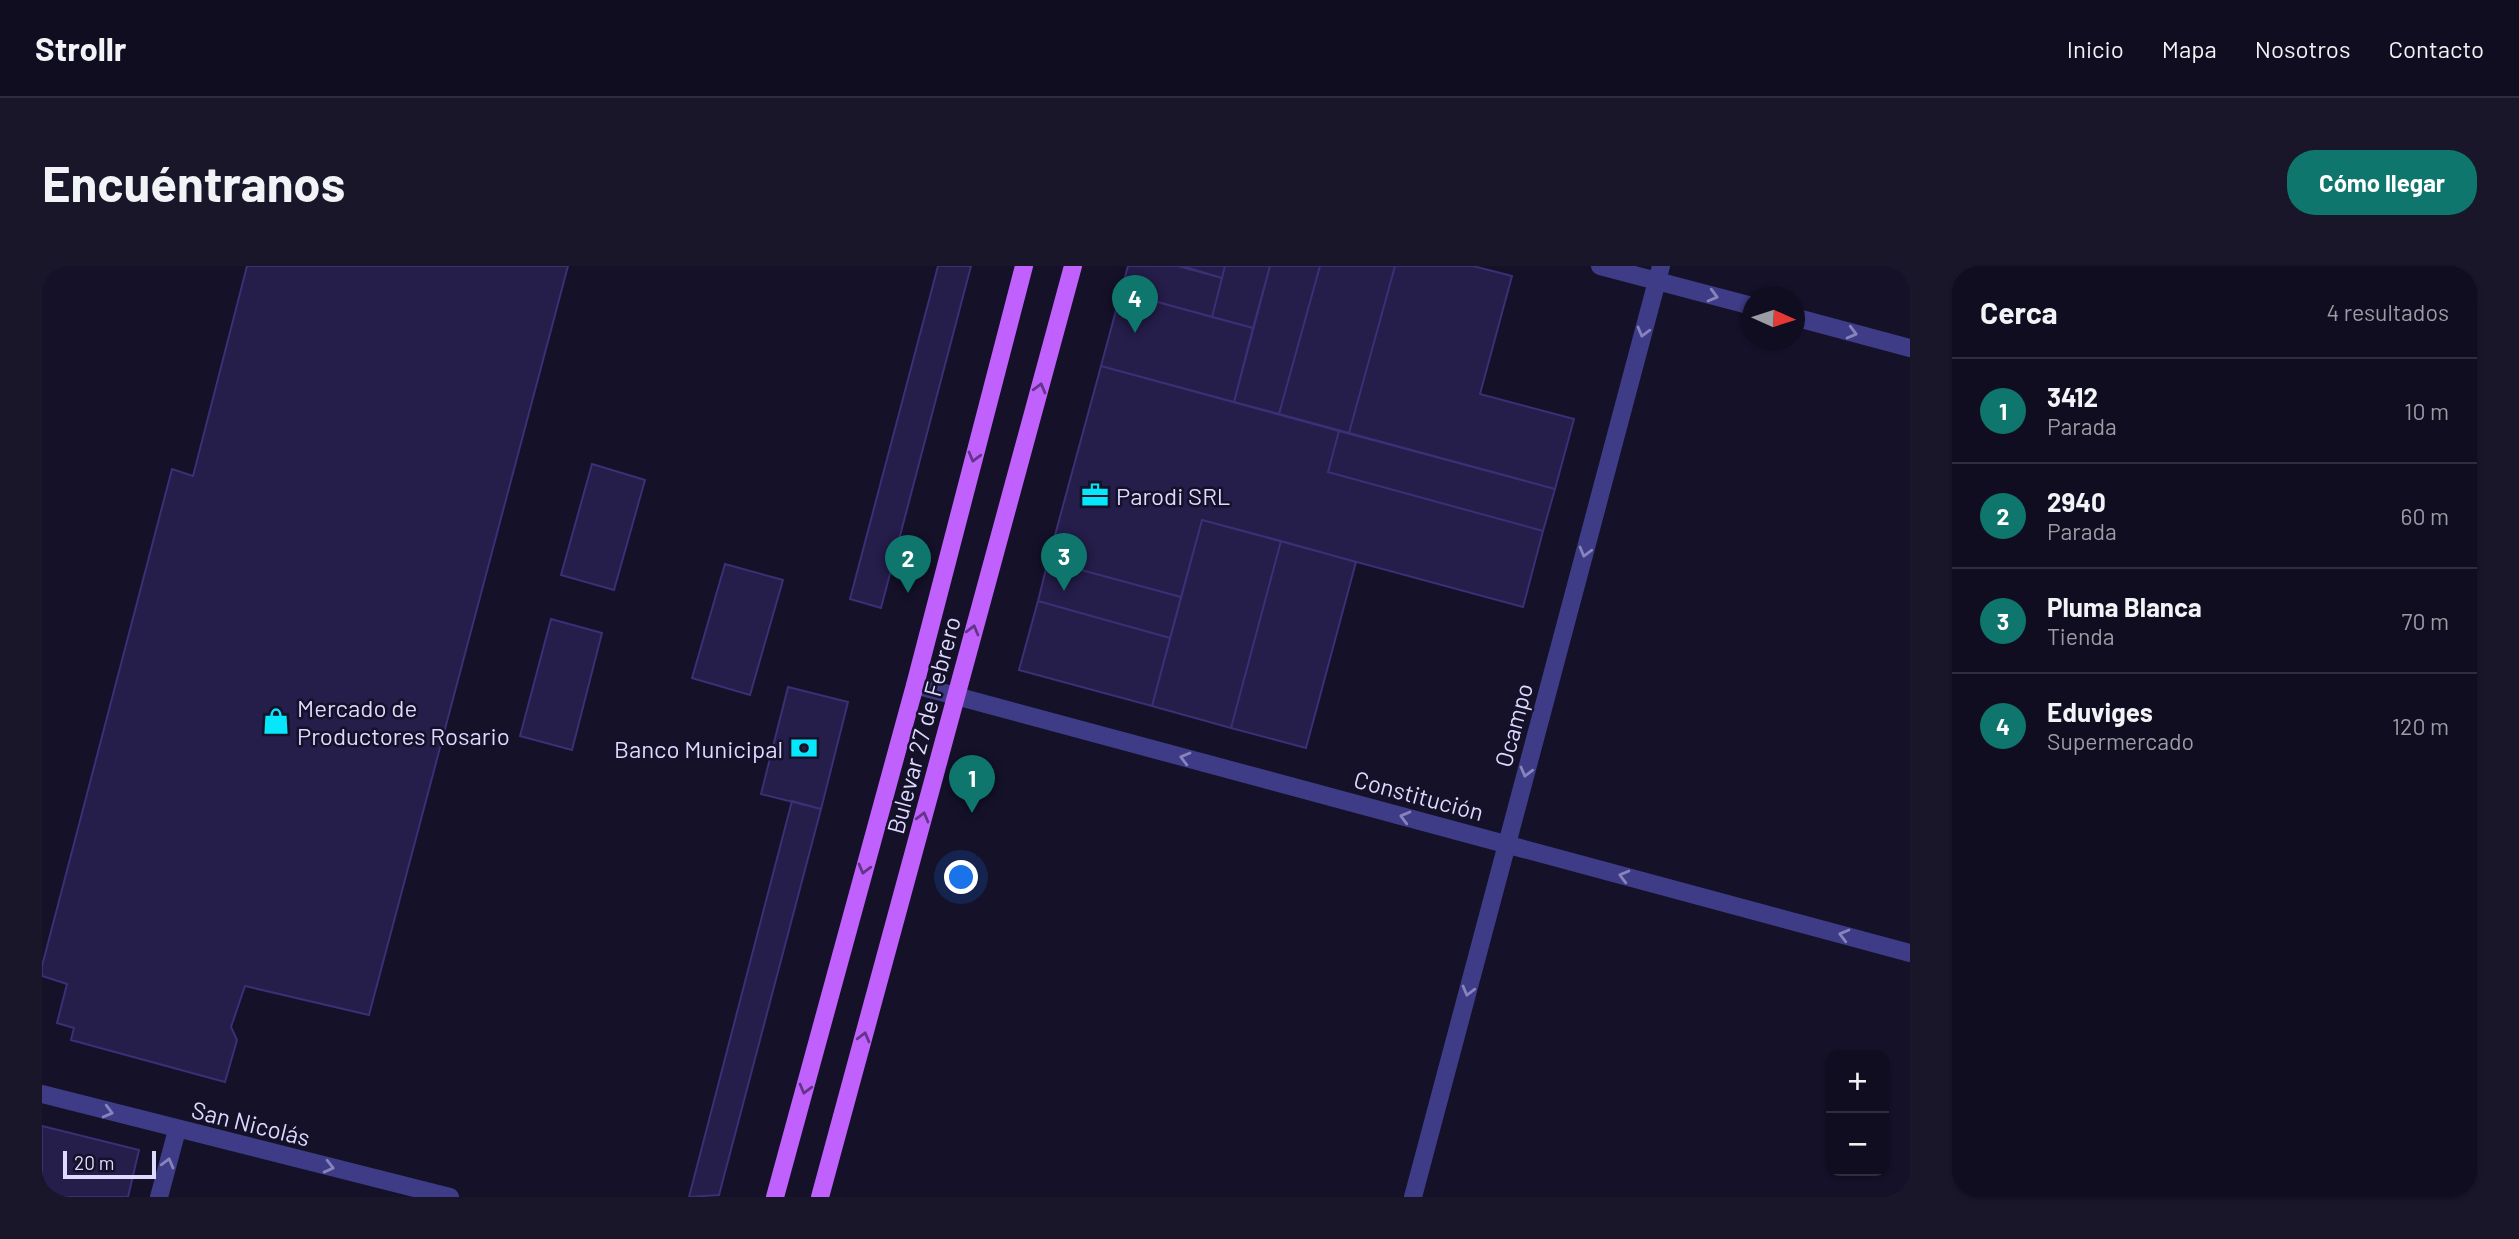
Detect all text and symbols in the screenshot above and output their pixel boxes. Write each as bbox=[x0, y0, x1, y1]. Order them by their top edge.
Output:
text: Strollr bbox=[35, 28, 127, 68]
text: Inicio bbox=[2067, 34, 2124, 63]
text: Mapa bbox=[2162, 34, 2217, 63]
text: Nosotros bbox=[2255, 34, 2351, 63]
text: Contacto bbox=[2389, 34, 2484, 63]
button: Cómo llegar bbox=[2287, 150, 2477, 215]
text: Encuéntranos bbox=[42, 153, 345, 212]
pin: 4 bbox=[1112, 275, 1158, 333]
north arrow bbox=[1742, 287, 1805, 350]
one-way arrow bbox=[1707, 288, 1719, 302]
text: Cerca bbox=[1980, 294, 2058, 330]
text: 4 resultados bbox=[2326, 298, 2449, 326]
one-way arrow bbox=[1846, 324, 1858, 339]
one-way arrow bbox=[1637, 326, 1652, 338]
text: 3412 bbox=[2047, 381, 2098, 412]
one-way arrow bbox=[1031, 382, 1046, 394]
text: 1 bbox=[1999, 397, 2007, 425]
text: 10 m bbox=[2404, 397, 2449, 425]
text: Parada bbox=[2047, 412, 2117, 440]
one-way arrow bbox=[968, 451, 982, 463]
office icon: Parodi SRL bbox=[1080, 480, 1110, 510]
place label: Parodi SRL bbox=[1116, 481, 1230, 510]
text: 2940 bbox=[2047, 486, 2106, 517]
text: 2 bbox=[1997, 502, 2009, 530]
text: 60 m bbox=[2401, 502, 2449, 530]
text: Parada bbox=[2047, 517, 2117, 545]
pin: 3 bbox=[1041, 533, 1087, 591]
pin: 2 bbox=[885, 535, 931, 593]
one-way arrow bbox=[1579, 546, 1593, 558]
text: Pluma Blanca bbox=[2047, 591, 2202, 622]
text: 3 bbox=[1997, 607, 2009, 635]
text: 70 m bbox=[2402, 607, 2449, 635]
street label: Bulevar 27 de Febrero bbox=[880, 613, 966, 837]
text: Tienda bbox=[2047, 622, 2114, 650]
one-way arrow bbox=[965, 624, 980, 636]
street label: Ocampo bbox=[1488, 680, 1538, 770]
place label: Mercado de Productores Rosario bbox=[297, 693, 510, 750]
text: Eduviges bbox=[2047, 696, 2153, 727]
shop icon: Mercado de Productores Rosario bbox=[261, 706, 291, 736]
text: 4 bbox=[1996, 712, 2010, 740]
text: 120 m bbox=[2392, 712, 2449, 740]
text: Supermercado bbox=[2047, 727, 2194, 755]
bank icon: Banco Municipal bbox=[789, 733, 819, 763]
place label: Banco Municipal bbox=[614, 734, 783, 763]
one-way arrow bbox=[1179, 752, 1191, 766]
pin: 1 bbox=[949, 755, 995, 813]
street label: Constitución bbox=[1351, 764, 1487, 826]
one-way arrow bbox=[1520, 765, 1534, 777]
one-way arrow bbox=[915, 811, 930, 823]
one-way arrow bbox=[1399, 811, 1411, 825]
your location bbox=[944, 860, 978, 894]
one-way arrow bbox=[858, 863, 873, 875]
one-way arrow bbox=[1619, 870, 1631, 884]
one-way arrow bbox=[1838, 929, 1850, 943]
one-way arrow bbox=[1461, 985, 1476, 997]
one-way arrow bbox=[856, 1031, 870, 1043]
map controls bbox=[1826, 1050, 1889, 1176]
button: + bbox=[1826, 1050, 1889, 1113]
one-way arrow bbox=[799, 1082, 813, 1094]
street label: San Nicolás bbox=[189, 1094, 313, 1152]
one-way arrow bbox=[102, 1104, 114, 1118]
button: − bbox=[1826, 1113, 1889, 1176]
scale bar bbox=[63, 1148, 156, 1180]
text: 20 m bbox=[74, 1151, 114, 1174]
one-way arrow bbox=[160, 1158, 174, 1170]
one-way arrow bbox=[322, 1159, 334, 1173]

